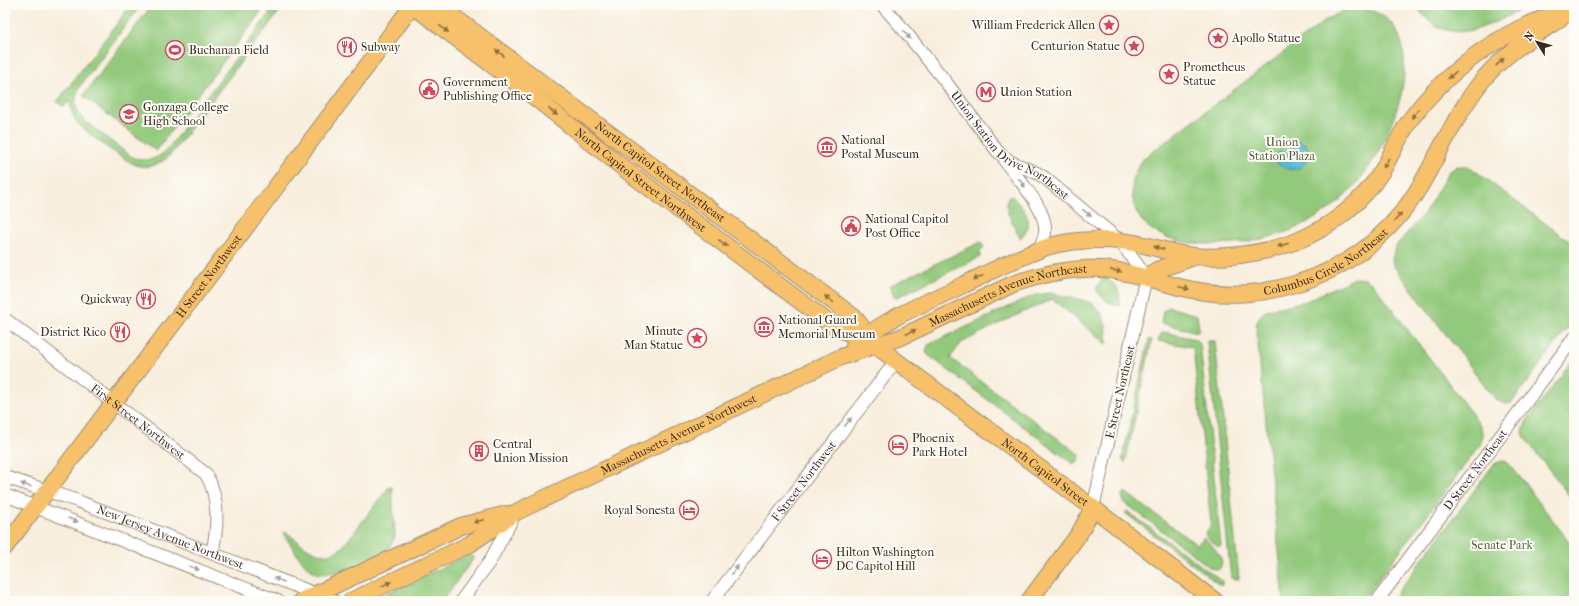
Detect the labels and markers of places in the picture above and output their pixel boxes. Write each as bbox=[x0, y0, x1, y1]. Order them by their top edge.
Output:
place icon: William Frederick Allen bbox=[1098, 14, 1120, 36]
place label: William Frederick Allen bbox=[971, 18, 1095, 32]
place icon: Apollo Statue bbox=[1207, 27, 1229, 49]
place label: Apollo Statue bbox=[1231, 31, 1301, 45]
place icon: Centurion Statue bbox=[1123, 35, 1145, 57]
restaurant icon: Subway bbox=[336, 36, 358, 58]
sports icon: Buchanan Field bbox=[164, 39, 186, 61]
place label: Centurion Statue bbox=[1031, 39, 1120, 53]
place label: Subway bbox=[361, 40, 401, 54]
place label: Buchanan Field bbox=[189, 43, 269, 57]
place label: Prometheus Statue bbox=[1183, 60, 1246, 88]
place icon: Prometheus Statue bbox=[1158, 63, 1180, 85]
place label: Government Publishing Office bbox=[443, 75, 532, 103]
public building icon: Government Publishing Office bbox=[418, 78, 440, 100]
metro station icon: Union Station bbox=[975, 81, 997, 103]
place label: Union Station bbox=[1000, 85, 1072, 99]
place label: Gonzaga College High School bbox=[143, 100, 229, 128]
school or university icon: Gonzaga College High School bbox=[118, 103, 140, 125]
place label: National Postal Museum bbox=[841, 133, 919, 161]
museum icon: National Postal Museum bbox=[816, 136, 838, 158]
place label: National Capitol Post Office bbox=[865, 212, 949, 240]
public building icon: National Capitol Post Office bbox=[840, 215, 862, 237]
restaurant icon: Quickway bbox=[135, 288, 157, 310]
place label: Quickway bbox=[80, 292, 133, 306]
place label: National Guard Memorial Museum bbox=[778, 313, 876, 341]
museum icon: National Guard Memorial Museum bbox=[753, 316, 775, 338]
restaurant icon: District Rico bbox=[109, 321, 131, 343]
place label: Minute Man Statue bbox=[624, 324, 683, 352]
place label: District Rico bbox=[40, 325, 106, 339]
place icon: Minute Man Statue bbox=[686, 327, 708, 349]
place label: Phoenix Park Hotel bbox=[912, 431, 968, 459]
hotel icon: Phoenix Park Hotel bbox=[887, 434, 909, 456]
place label: Central Union Mission bbox=[493, 437, 568, 465]
building icon: Central Union Mission bbox=[468, 440, 490, 462]
hotel icon: Royal Sonesta bbox=[678, 499, 700, 521]
place label: Royal Sonesta bbox=[604, 503, 675, 517]
place label: Hilton Washington DC Capitol Hill bbox=[836, 545, 934, 573]
hotel icon: Hilton Washington DC Capitol Hill bbox=[811, 548, 833, 570]

